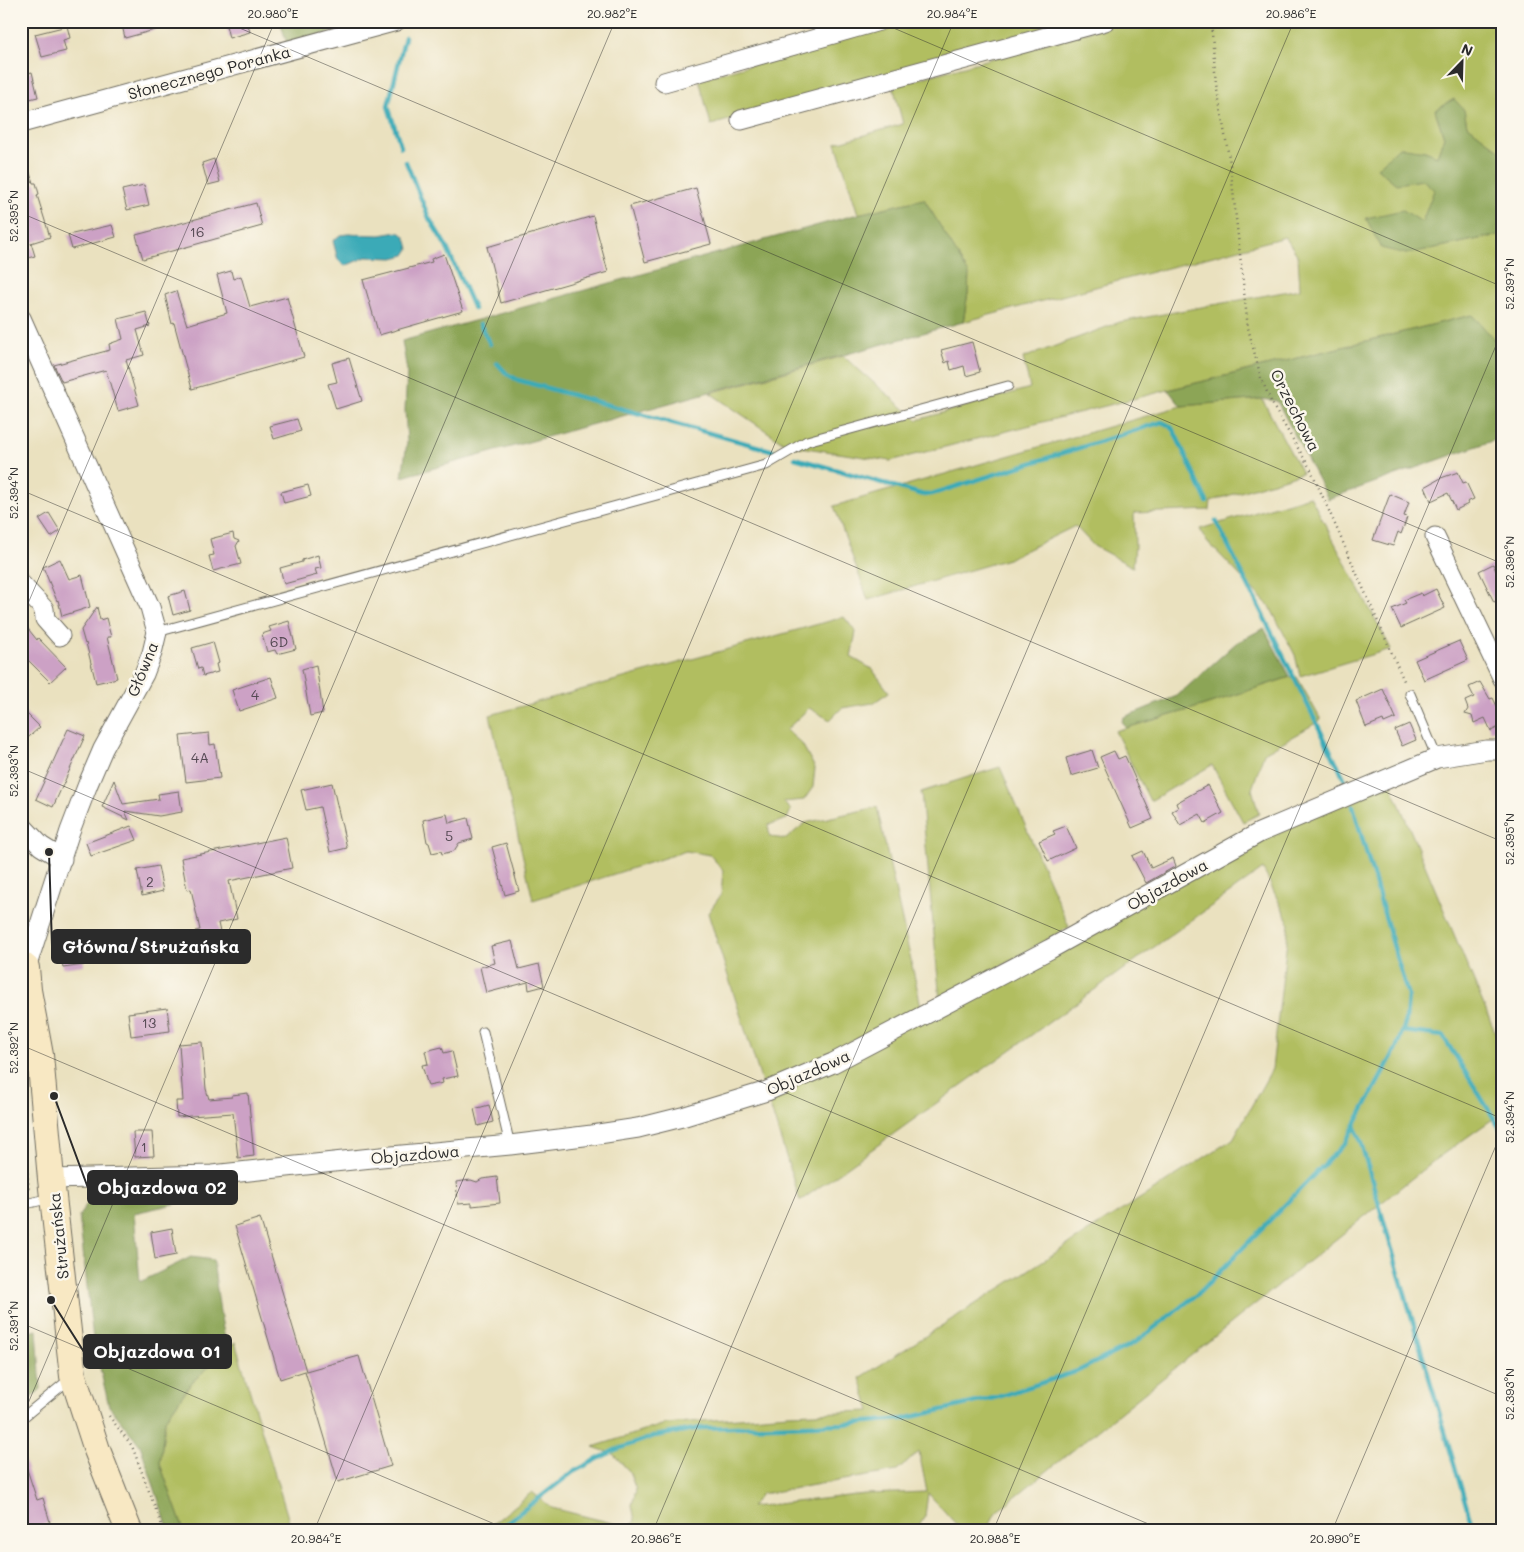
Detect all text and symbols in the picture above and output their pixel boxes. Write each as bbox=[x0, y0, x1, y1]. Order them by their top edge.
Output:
text: 20.980°E bbox=[248, 5, 299, 21]
text: 20.982°E bbox=[587, 5, 637, 21]
text: 20.984°E bbox=[927, 5, 977, 21]
text: 20.986°E bbox=[1266, 5, 1316, 21]
north arrow bbox=[1436, 38, 1486, 88]
text: N bbox=[1459, 39, 1476, 60]
street label: Słonecznego Poranka bbox=[125, 40, 293, 104]
text: 52.395°N bbox=[5, 190, 21, 242]
house number: 16 bbox=[190, 222, 204, 241]
text: 52.397°N bbox=[1501, 258, 1517, 310]
street label: Orzechowa bbox=[1266, 365, 1326, 455]
text: 52.394°N bbox=[5, 467, 21, 519]
text: 52.396°N bbox=[1501, 536, 1517, 588]
house number: 6D bbox=[270, 632, 288, 651]
street label: Główna bbox=[121, 638, 163, 700]
house number: 4 bbox=[251, 685, 260, 704]
text: 52.393°N bbox=[5, 745, 21, 797]
house number: 4A bbox=[191, 748, 209, 767]
text: 52.395°N bbox=[1501, 813, 1517, 865]
house number: 5 bbox=[445, 826, 453, 845]
street label: Objazdowa bbox=[1123, 853, 1211, 915]
house number: 2 bbox=[146, 872, 154, 891]
callout: Główna/Strużańska bbox=[52, 930, 250, 963]
text: Główna/Strużańska bbox=[62, 934, 240, 958]
house number: 13 bbox=[142, 1013, 156, 1032]
text: 52.392°N bbox=[5, 1022, 21, 1074]
street label: Objazdowa bbox=[763, 1044, 853, 1100]
text: 52.394°N bbox=[1501, 1091, 1517, 1143]
house number: 1 bbox=[141, 1137, 147, 1156]
street label: Objazdowa bbox=[370, 1140, 460, 1168]
callout: Objazdowa 02 bbox=[88, 1171, 237, 1204]
text: Objazdowa 02 bbox=[97, 1175, 227, 1199]
street label: Strużańska bbox=[43, 1192, 73, 1280]
text: 52.391°N bbox=[5, 1301, 21, 1351]
callout: Objazdowa 01 bbox=[84, 1335, 231, 1368]
text: Objazdowa 01 bbox=[93, 1339, 221, 1363]
text: 52.393°N bbox=[1501, 1368, 1517, 1420]
text: 20.984°E bbox=[291, 1530, 341, 1546]
text: 20.986°E bbox=[631, 1530, 681, 1546]
text: 20.988°E bbox=[970, 1530, 1020, 1546]
text: 20.990°E bbox=[1310, 1530, 1360, 1546]

